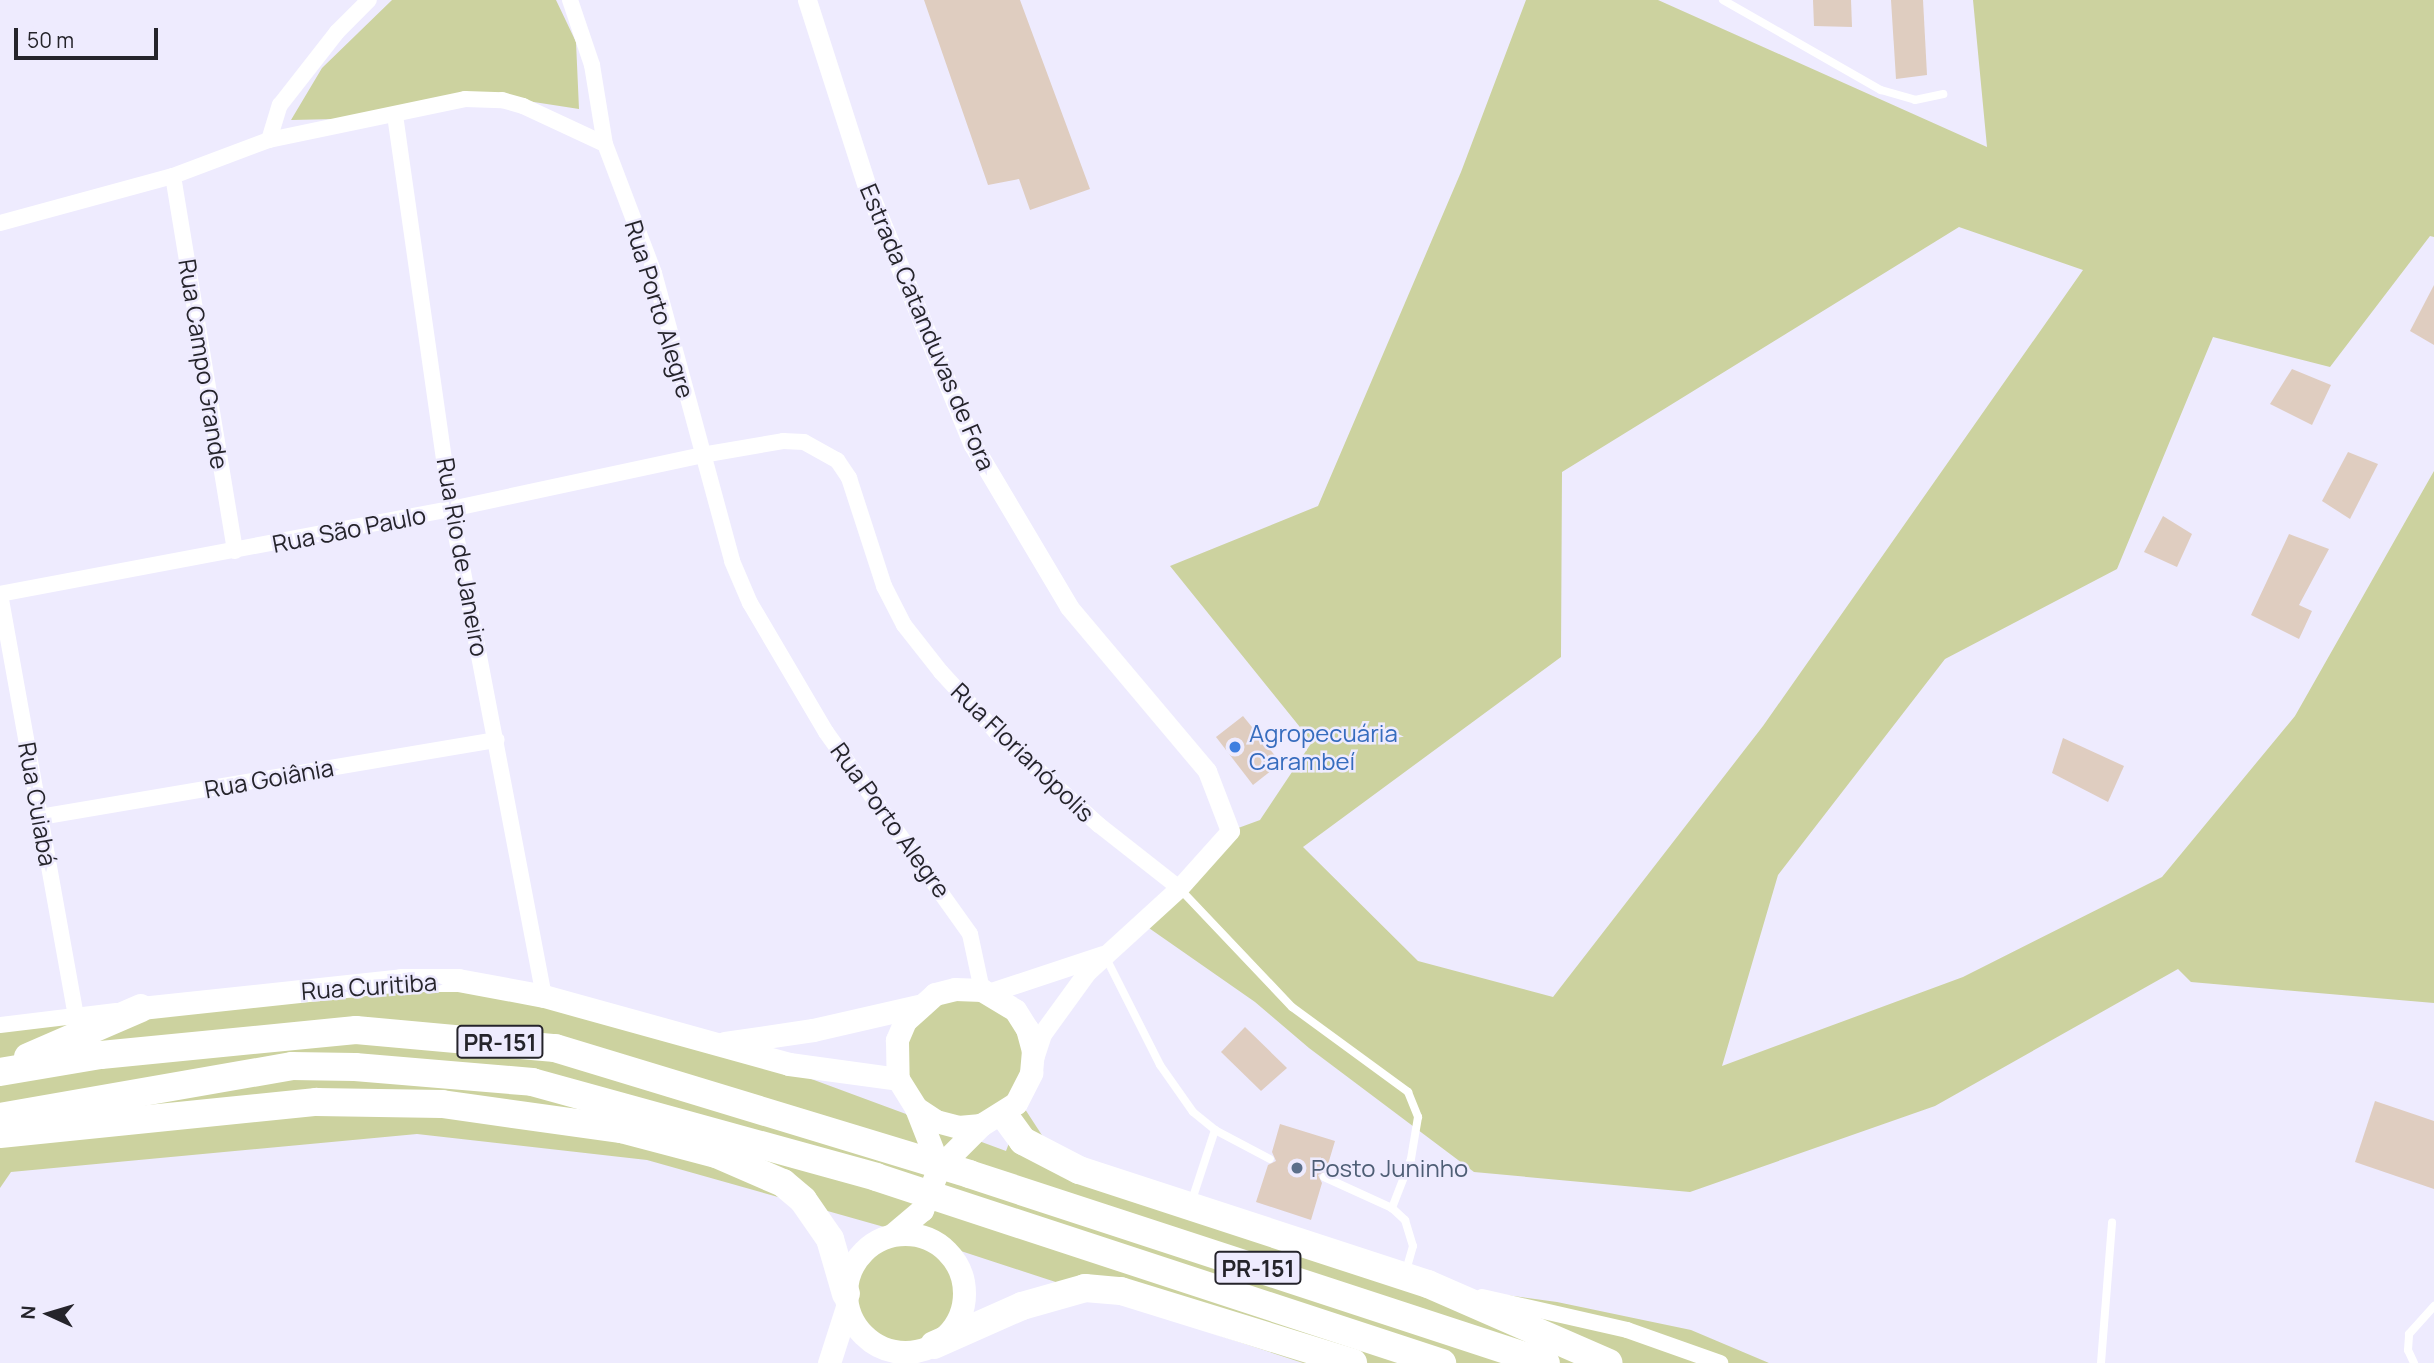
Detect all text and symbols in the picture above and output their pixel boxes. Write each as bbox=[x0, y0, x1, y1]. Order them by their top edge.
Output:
scale bar bbox=[18, 14, 161, 58]
text: 50 m bbox=[27, 26, 74, 54]
street label: Estrada Catanduvas de Fora bbox=[854, 179, 1002, 475]
street label: Rua Porto Alegre bbox=[619, 217, 701, 401]
street label: Rua Campo Grande bbox=[173, 257, 235, 471]
street label: Rua Rio de Janeiro bbox=[431, 455, 495, 659]
street label: Rua São Paulo bbox=[270, 500, 428, 558]
street label: Rua Florianópolis bbox=[946, 676, 1100, 828]
place label: Agropecuária Carambeí bbox=[1249, 719, 1398, 775]
street label: Rua Porto Alegre bbox=[825, 737, 957, 903]
marker: Agropecuária Carambeí bbox=[1227, 739, 1243, 755]
street label: Rua Cuiabá bbox=[13, 740, 63, 868]
street label: Rua Goiânia bbox=[202, 752, 336, 804]
street label: Rua Curitiba bbox=[300, 967, 438, 1005]
road number: PR-151 bbox=[456, 1023, 544, 1062]
place label: Posto Juninho bbox=[1311, 1154, 1468, 1182]
marker: Posto Juninho bbox=[1289, 1160, 1305, 1176]
road number: PR-151 bbox=[1214, 1248, 1302, 1288]
north arrow bbox=[14, 1279, 84, 1349]
text: N bbox=[15, 1305, 41, 1320]

